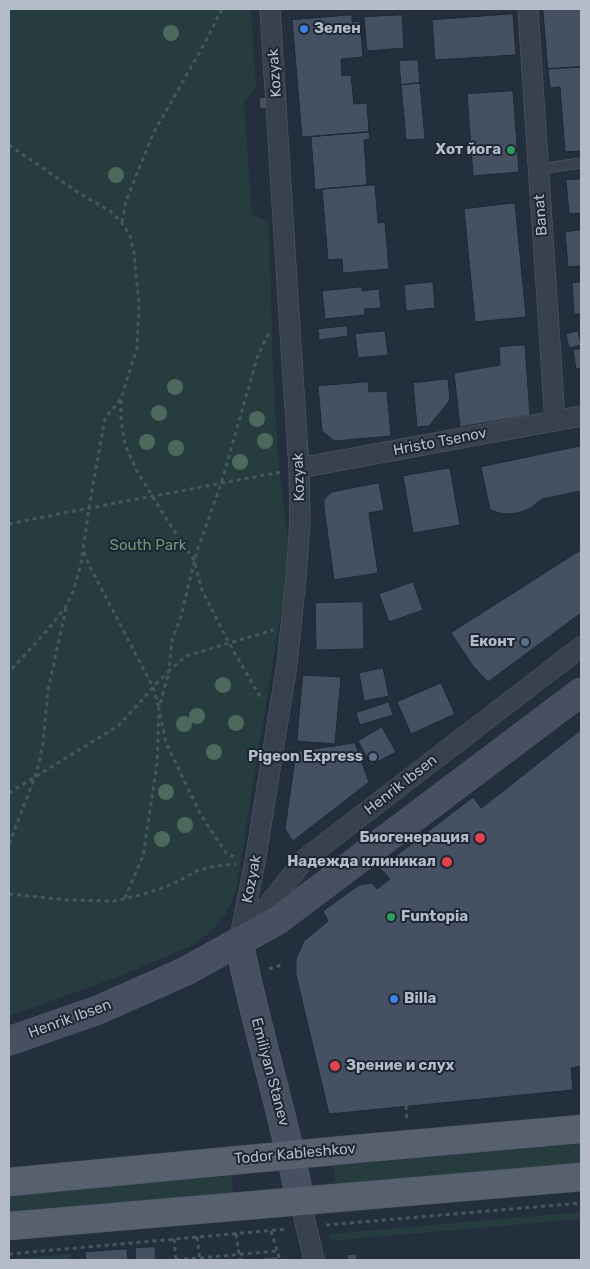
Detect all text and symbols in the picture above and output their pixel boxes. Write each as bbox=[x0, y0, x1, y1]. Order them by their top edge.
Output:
place label: Зелен bbox=[314, 20, 361, 38]
marker: Зелен bbox=[298, 23, 310, 35]
street label: Kozyak bbox=[264, 48, 286, 98]
place label: Хот йога bbox=[436, 141, 501, 159]
marker: Хот йога bbox=[505, 144, 517, 156]
street label: Banat bbox=[531, 194, 551, 236]
street label: Hristo Tsenov bbox=[392, 424, 488, 460]
street label: Kozyak bbox=[289, 452, 309, 502]
park label: South Park bbox=[110, 537, 186, 555]
place label: Еконт bbox=[470, 633, 515, 651]
marker: Еконт bbox=[519, 636, 531, 648]
place label: Pigeon Express bbox=[248, 748, 363, 766]
street label: Henrik Ibsen bbox=[361, 751, 441, 819]
marker: Pigeon Express bbox=[367, 751, 379, 763]
place label: Биогенерация bbox=[359, 829, 469, 847]
marker: Биогенерация bbox=[473, 831, 487, 845]
street label: Kozyak bbox=[239, 853, 265, 905]
place label: Надежда клиникал bbox=[287, 853, 436, 871]
marker: Надежда клиникал bbox=[440, 855, 454, 869]
place label: Funtopia bbox=[401, 908, 468, 926]
marker: Funtopia bbox=[385, 911, 397, 923]
place label: Billa bbox=[404, 990, 436, 1008]
marker: Billa bbox=[388, 993, 400, 1005]
street label: Henrik Ibsen bbox=[26, 996, 114, 1042]
street label: Emiliyan Stanev bbox=[247, 1016, 293, 1128]
place label: Зрение и слух bbox=[346, 1057, 454, 1075]
marker: Зрение и слух bbox=[328, 1059, 342, 1073]
street label: Todor Kableshkov bbox=[234, 1140, 356, 1168]

